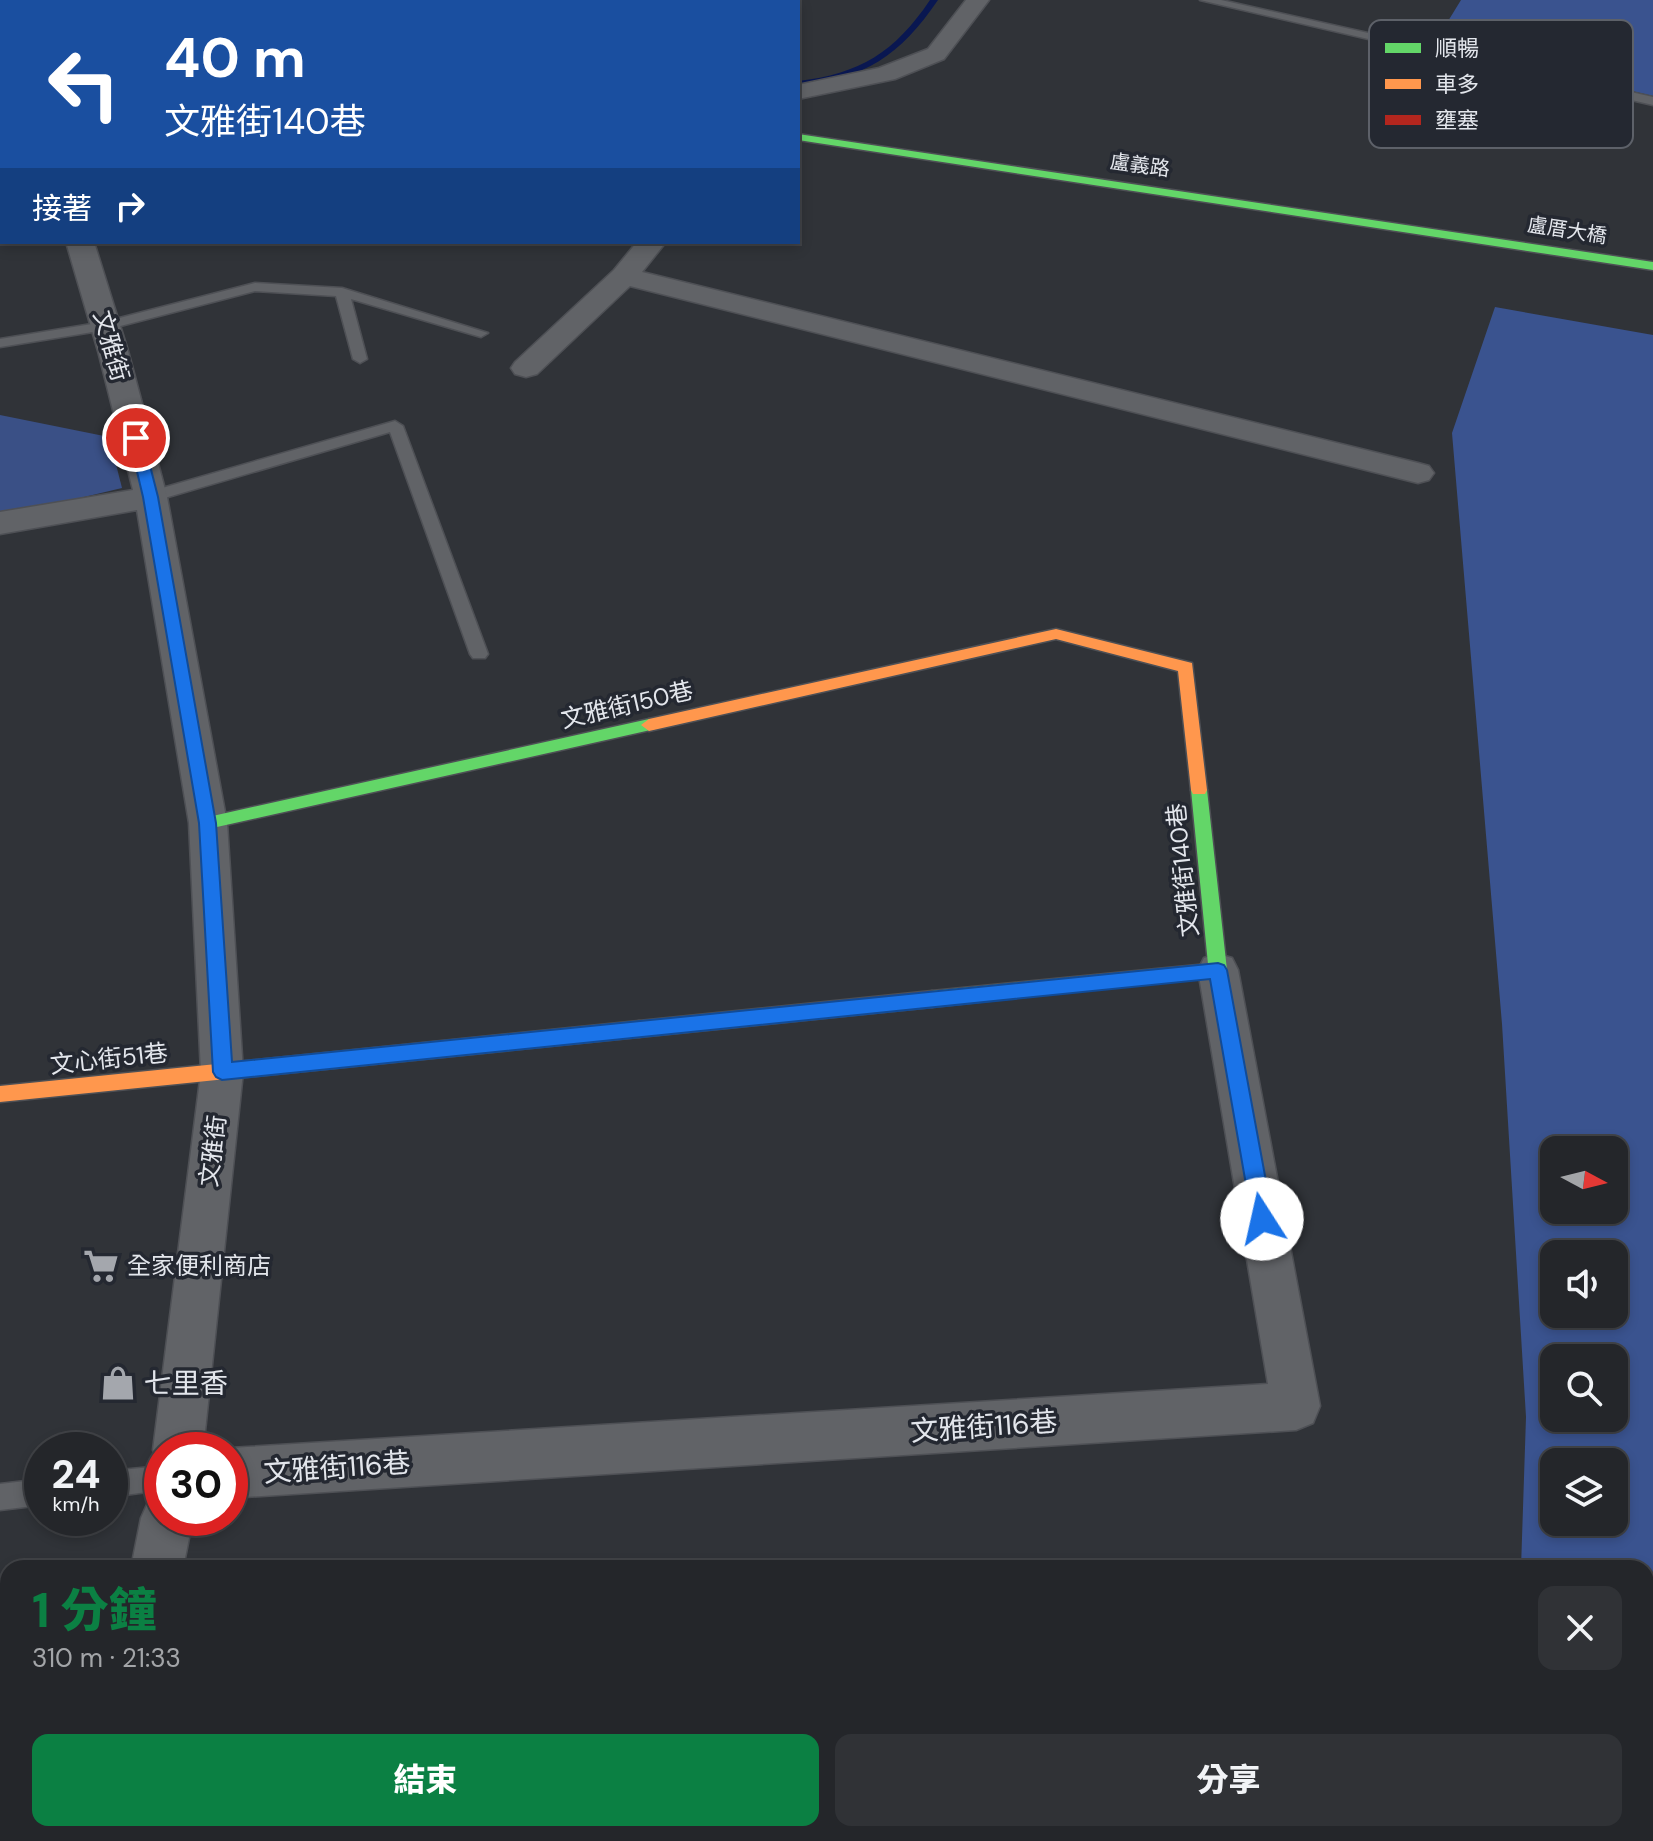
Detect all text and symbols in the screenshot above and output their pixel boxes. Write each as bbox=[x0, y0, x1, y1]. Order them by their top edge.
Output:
legend bbox=[1369, 20, 1633, 148]
text: 40 m bbox=[164, 21, 306, 94]
icon: left bbox=[32, 32, 136, 136]
text: 順暢 bbox=[1435, 34, 1479, 63]
text: 車多 bbox=[1435, 70, 1479, 99]
text: 文雅街140巷 bbox=[164, 98, 366, 145]
text: 壅塞 bbox=[1435, 106, 1479, 135]
street label: 盧義路 bbox=[1108, 148, 1172, 182]
icon: right bbox=[108, 184, 152, 228]
text: 接著 bbox=[32, 189, 92, 228]
street label: 盧厝大橋 bbox=[1525, 211, 1609, 249]
street label: 文雅街 bbox=[87, 307, 136, 385]
pin bbox=[102, 404, 170, 472]
icon: arrive bbox=[114, 416, 158, 460]
street label: 文雅街150巷 bbox=[558, 674, 696, 735]
street label: 文雅街140巷 bbox=[1160, 802, 1205, 939]
street label: 文心街51巷 bbox=[49, 1037, 169, 1080]
street label: 文雅街 bbox=[193, 1113, 232, 1189]
north arrow bbox=[1540, 1136, 1628, 1224]
map controls bbox=[1540, 1136, 1628, 1536]
position arrow bbox=[1220, 1177, 1304, 1261]
button: sound bbox=[1540, 1240, 1628, 1328]
supermarket icon: 全家便利商店 bbox=[82, 1247, 120, 1285]
place label: 全家便利商店 bbox=[127, 1250, 271, 1281]
button: search bbox=[1540, 1344, 1628, 1432]
shop icon: 七里香 bbox=[99, 1364, 137, 1402]
place label: 七里香 bbox=[144, 1365, 228, 1402]
street label: 文雅街116巷 bbox=[909, 1403, 1059, 1450]
speed limit sign: 30 bbox=[144, 1432, 248, 1536]
street label: 文雅街116巷 bbox=[262, 1444, 412, 1491]
text: 24 bbox=[52, 1448, 100, 1500]
button: layers bbox=[1540, 1448, 1628, 1536]
text: km/h bbox=[52, 1491, 100, 1517]
text: 1 分鐘 bbox=[32, 1579, 157, 1642]
button: close bbox=[1538, 1586, 1622, 1670]
text: 310 m · 21:33 bbox=[32, 1641, 181, 1675]
button: 結束 bbox=[32, 1734, 819, 1826]
button: 分享 bbox=[835, 1734, 1622, 1826]

